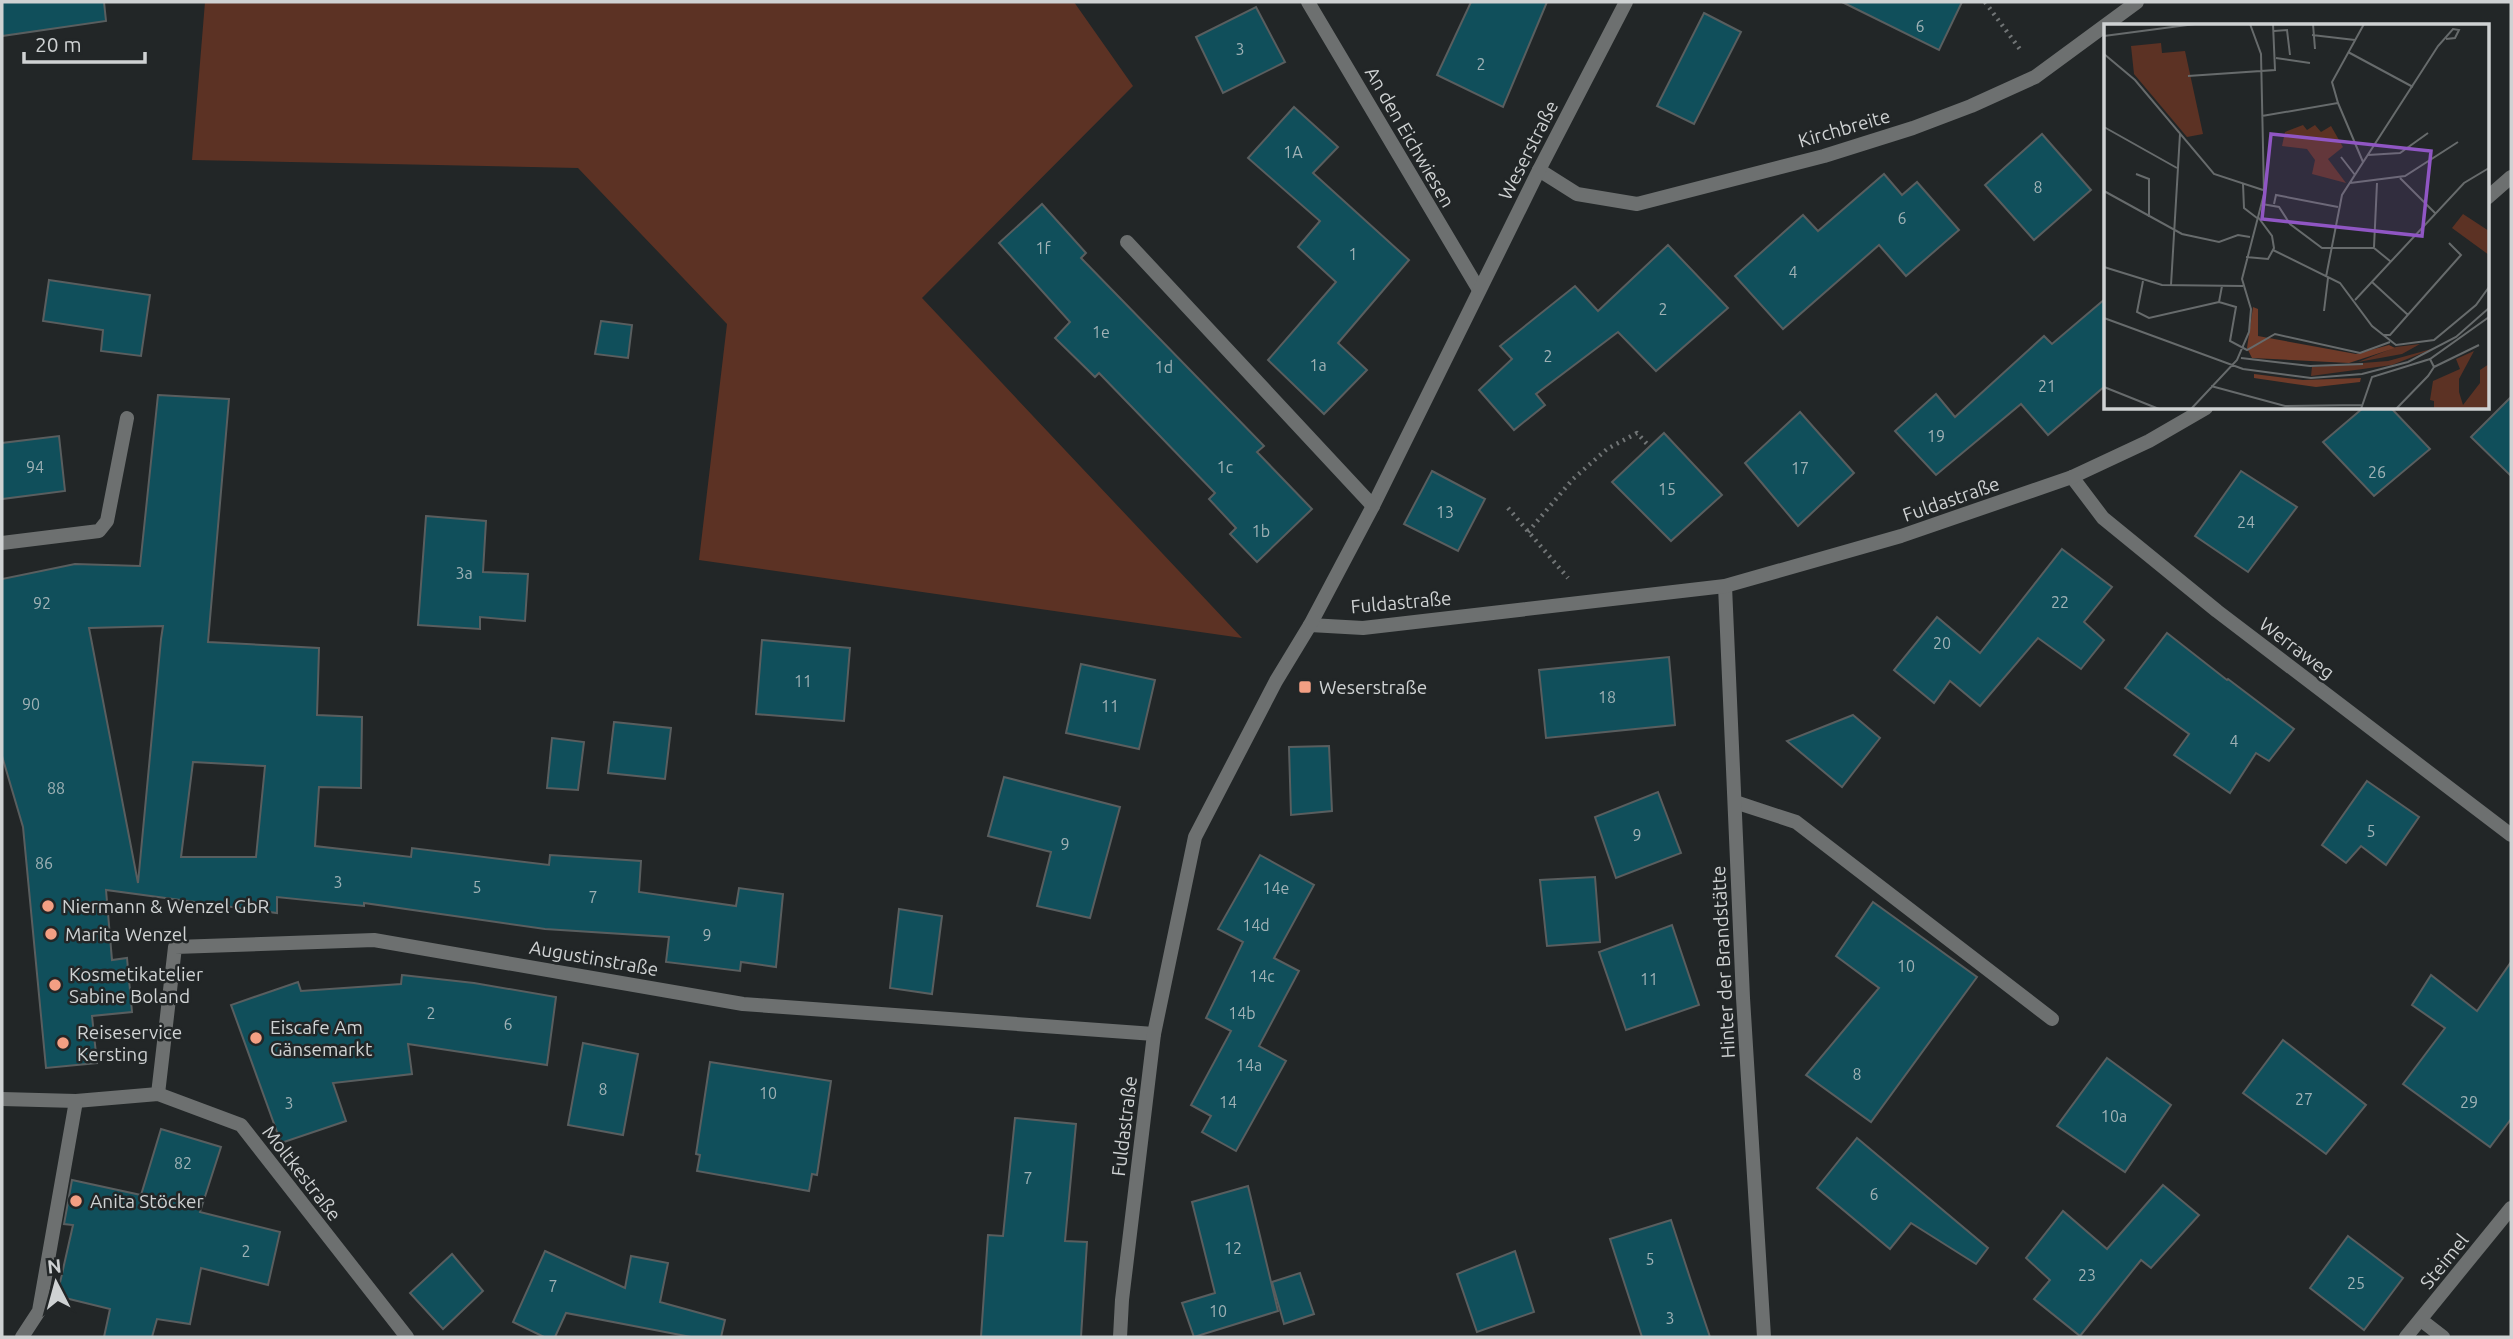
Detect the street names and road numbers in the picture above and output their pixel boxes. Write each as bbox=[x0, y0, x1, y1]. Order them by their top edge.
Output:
street label: An den Eichwiesen bbox=[1361, 63, 1459, 211]
street label: Weserstraße bbox=[1494, 97, 1562, 203]
street label: Kirchbreite bbox=[1795, 104, 1893, 152]
street label: Fuldastraße bbox=[1900, 472, 2002, 526]
street label: Fuldastraße bbox=[1350, 587, 1452, 617]
street label: Werraweg bbox=[2255, 613, 2339, 683]
street label: Hinter der Brandstätte bbox=[1707, 865, 1739, 1059]
street label: Augustinstraße bbox=[528, 936, 660, 980]
street label: Fuldastraße bbox=[1107, 1075, 1141, 1177]
street label: Moltkestraße bbox=[258, 1121, 346, 1225]
street label: Steimel bbox=[2415, 1229, 2473, 1293]

